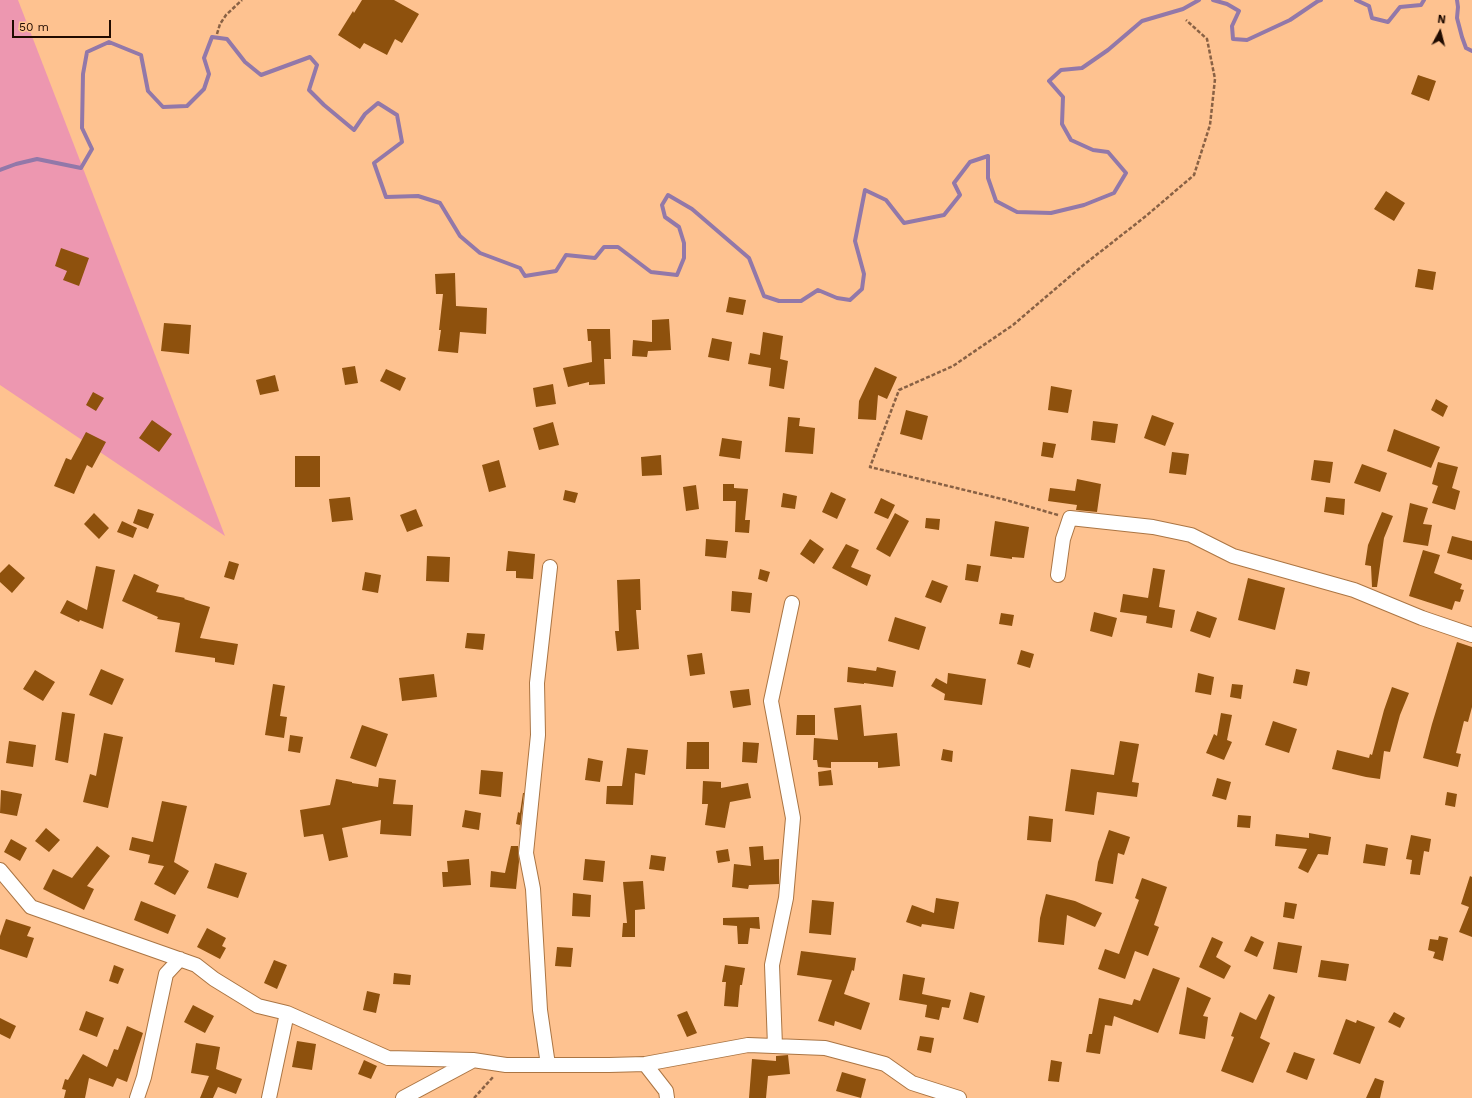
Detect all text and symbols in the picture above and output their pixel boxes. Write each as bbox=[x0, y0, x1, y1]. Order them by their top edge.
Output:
scale bar bbox=[14, 12, 113, 38]
north arrow bbox=[1420, 12, 1460, 52]
text: N bbox=[1437, 13, 1446, 27]
text: 50 m bbox=[19, 20, 49, 34]

